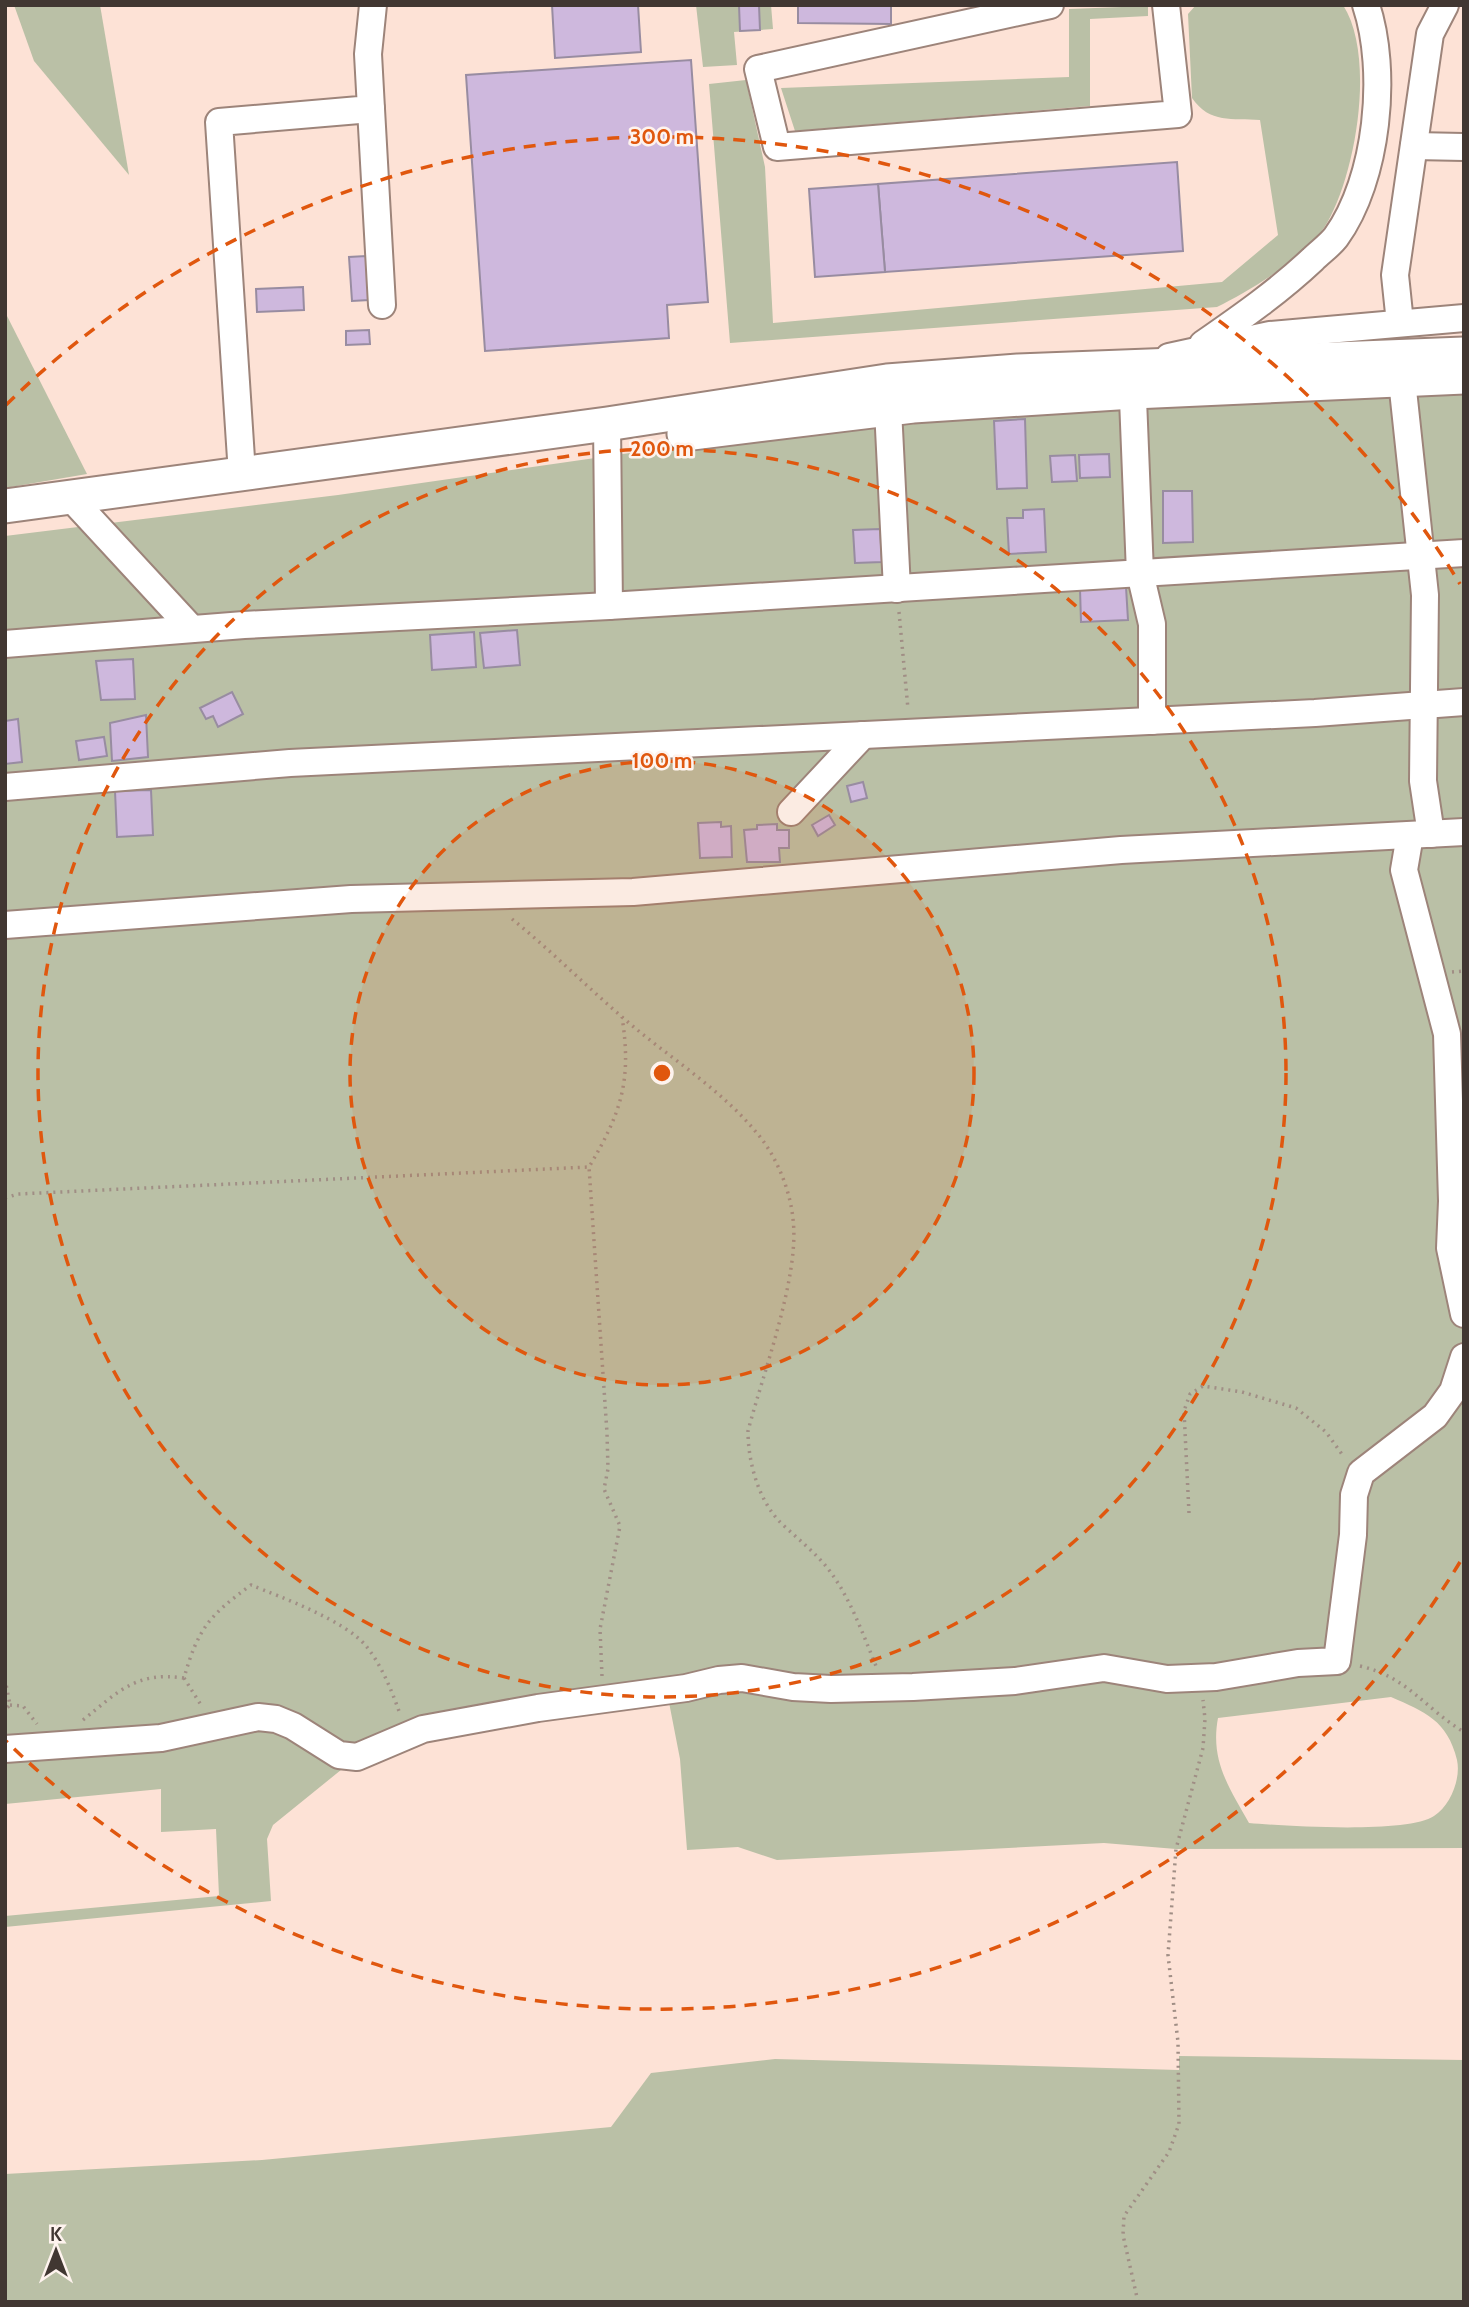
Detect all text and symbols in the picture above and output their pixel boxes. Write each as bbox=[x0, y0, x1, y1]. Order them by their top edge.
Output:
text: 300 m bbox=[630, 124, 694, 149]
text: 200 m bbox=[630, 436, 694, 461]
text: 100 m bbox=[632, 748, 692, 773]
centre of rings bbox=[650, 1061, 674, 1085]
north arrow bbox=[21, 2216, 91, 2286]
text: K bbox=[50, 2223, 62, 2246]

